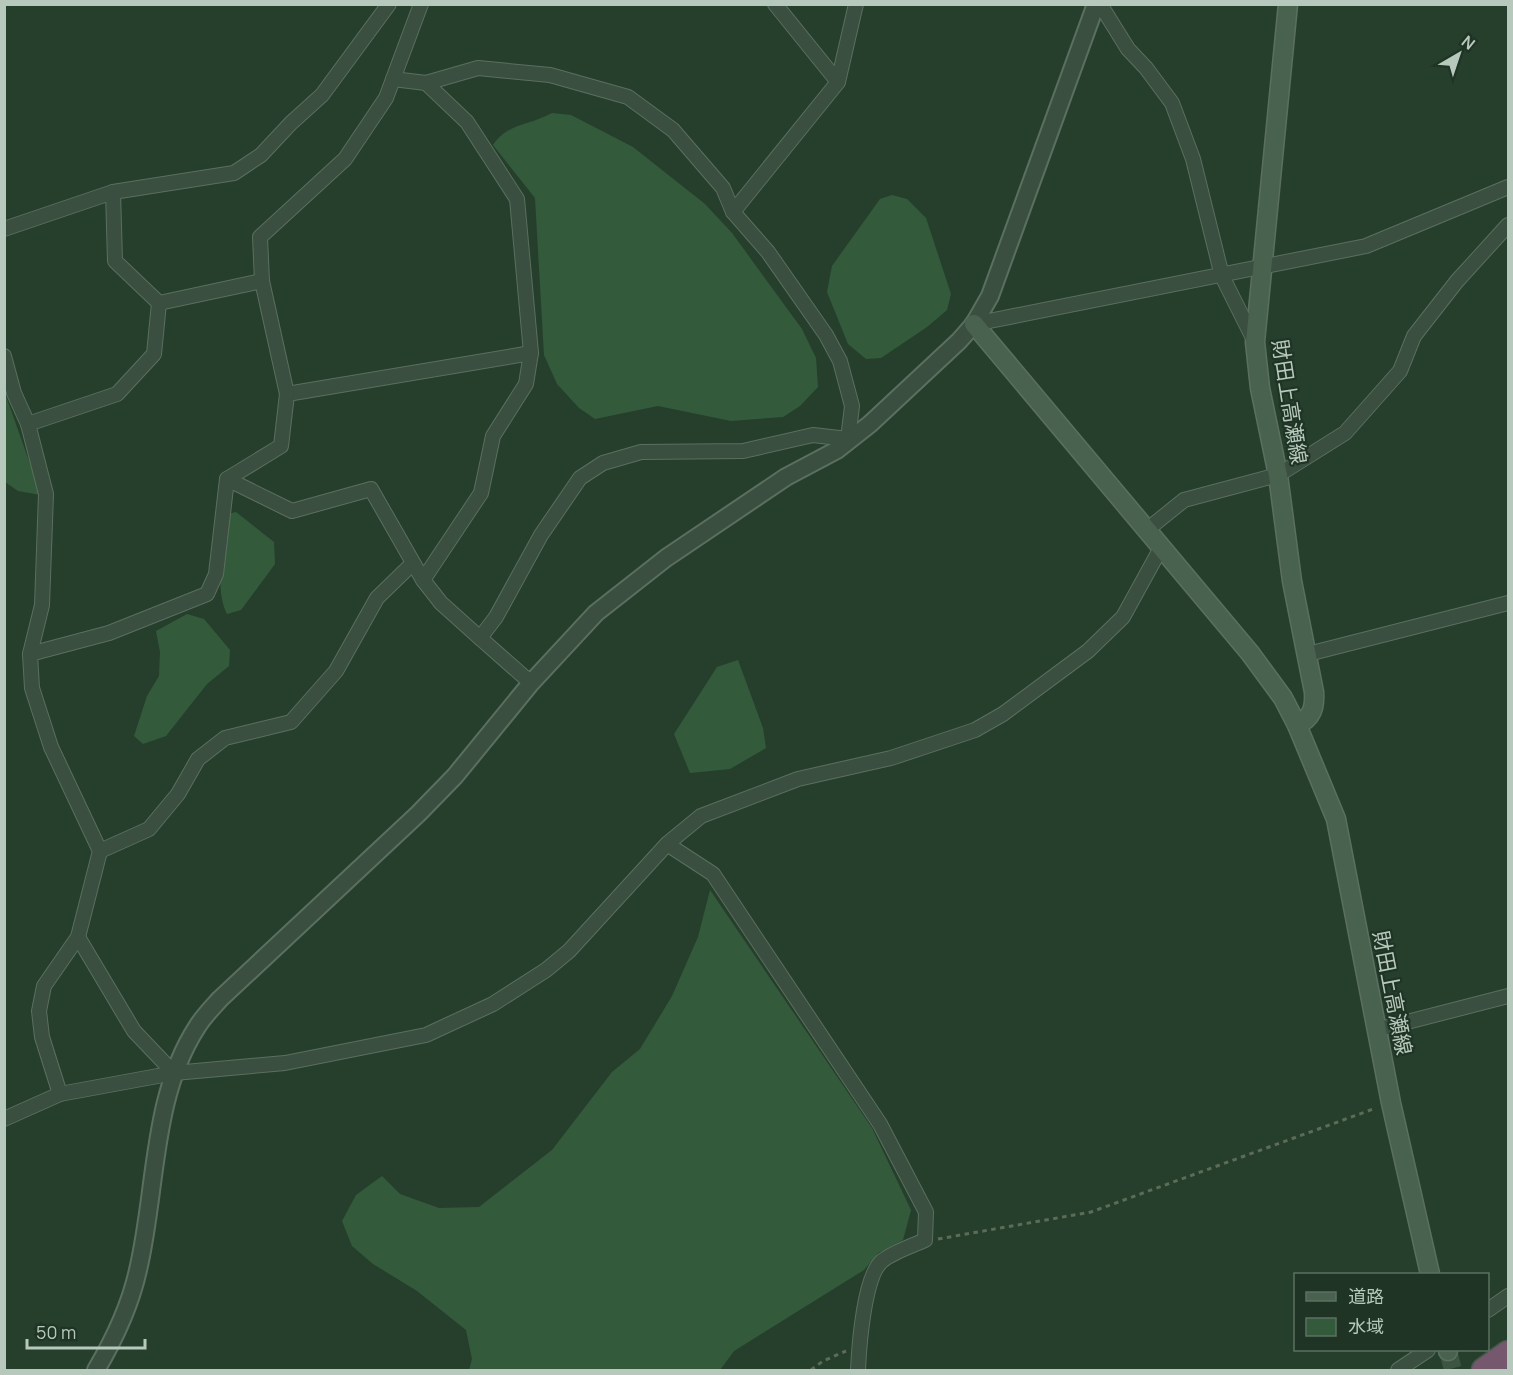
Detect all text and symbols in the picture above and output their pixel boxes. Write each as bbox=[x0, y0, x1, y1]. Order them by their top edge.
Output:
north arrow bbox=[1429, 24, 1489, 84]
text: N bbox=[1457, 30, 1480, 55]
street label: 財田上高瀬線 bbox=[1266, 337, 1314, 466]
street label: 財田上高瀬線 bbox=[1367, 928, 1419, 1057]
legend bbox=[1294, 1273, 1489, 1351]
text: 道路 bbox=[1348, 1284, 1384, 1308]
scale bar bbox=[27, 1312, 146, 1350]
text: 水域 bbox=[1348, 1314, 1384, 1338]
text: 50 m bbox=[36, 1320, 76, 1344]

